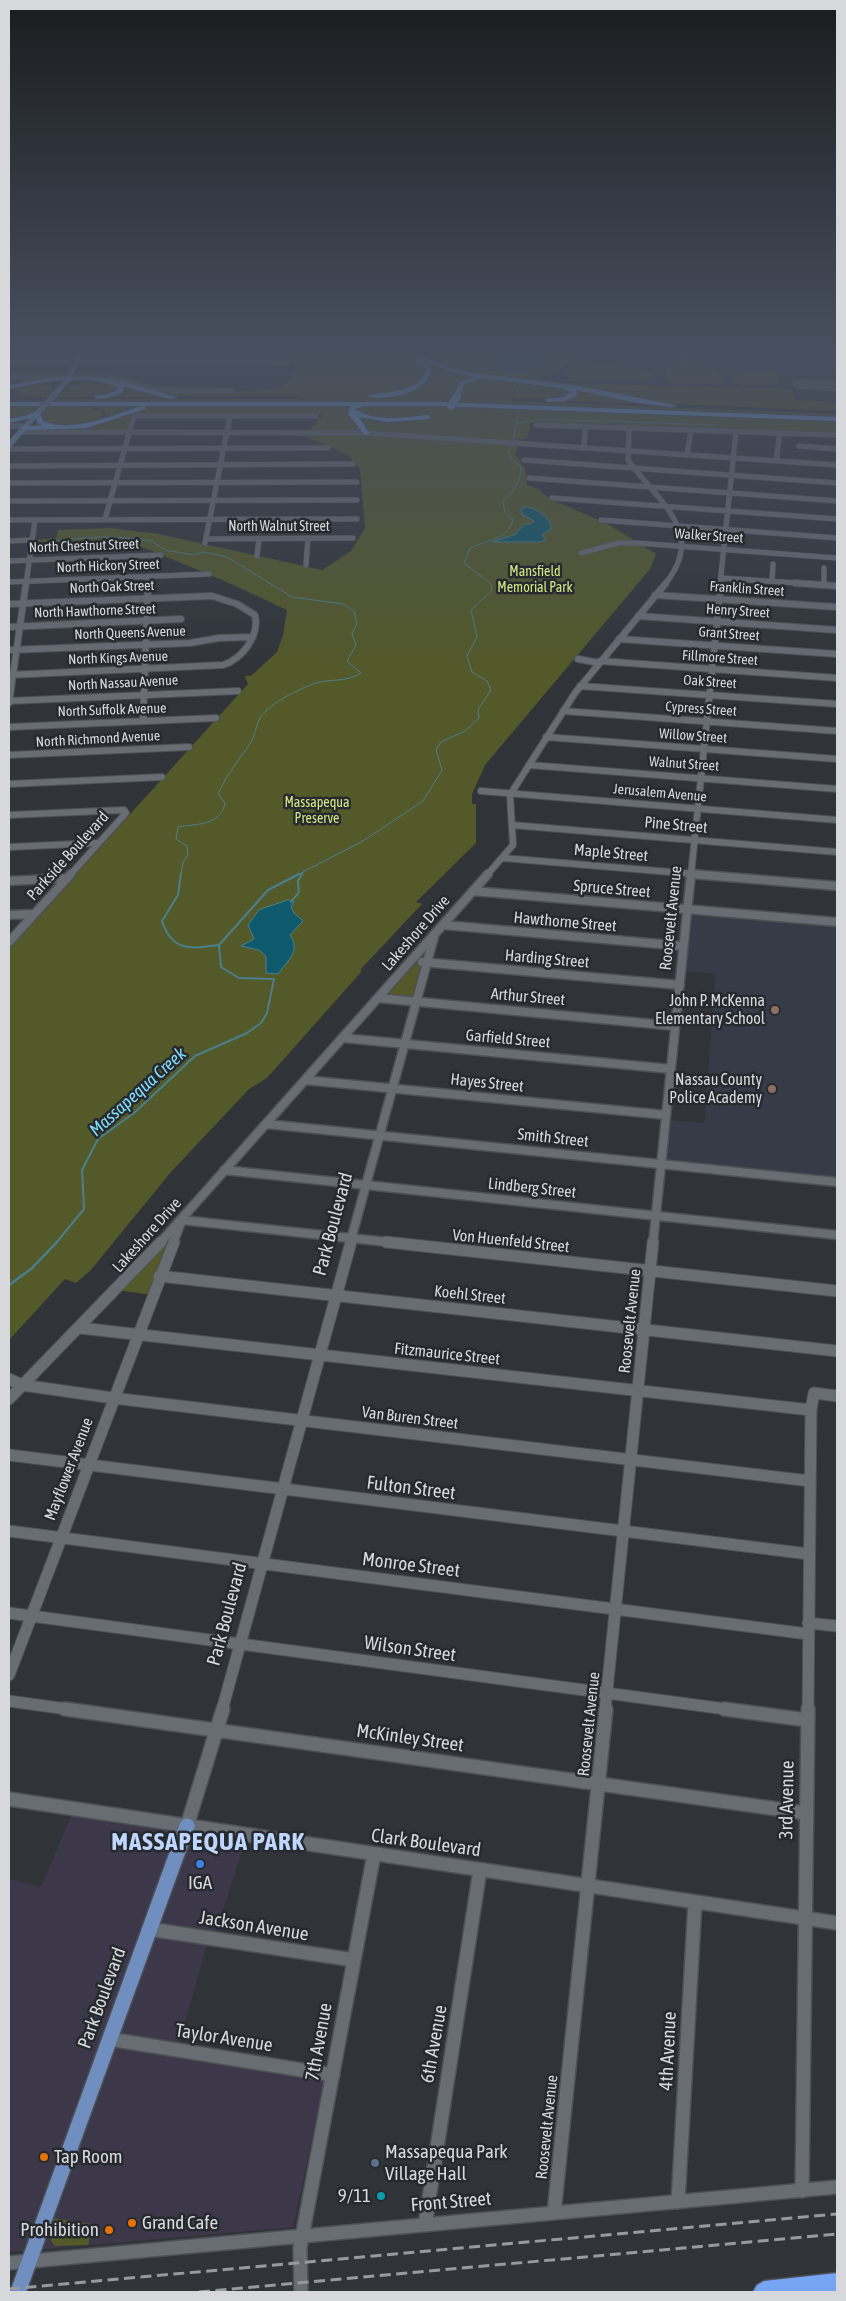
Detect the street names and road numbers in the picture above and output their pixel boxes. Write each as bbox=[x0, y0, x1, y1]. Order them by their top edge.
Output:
street label: North Walnut Street bbox=[228, 519, 330, 535]
street label: Walker Street bbox=[674, 525, 744, 547]
street label: North Chestnut Street bbox=[29, 536, 139, 556]
street label: North Hickory Street bbox=[56, 556, 160, 576]
street label: North Oak Street bbox=[69, 577, 155, 597]
street label: Franklin Street bbox=[709, 578, 785, 600]
street label: North Hawthorne Street bbox=[34, 600, 156, 622]
street label: Henry Street bbox=[706, 600, 770, 622]
street label: North Queens Avenue bbox=[74, 623, 186, 643]
street label: Grant Street bbox=[698, 623, 760, 645]
street label: Fillmore Street bbox=[681, 647, 759, 669]
street label: North Kings Avenue bbox=[68, 648, 168, 668]
street label: North Nassau Avenue bbox=[68, 672, 178, 694]
street label: Oak Street bbox=[683, 672, 737, 692]
street label: Cypress Street bbox=[665, 698, 737, 720]
street label: North Suffolk Avenue bbox=[57, 700, 167, 720]
street label: Willow Street bbox=[658, 725, 728, 747]
street label: North Richmond Avenue bbox=[35, 727, 161, 751]
street label: Walnut Street bbox=[648, 753, 720, 775]
street label: Jerusalem Avenue bbox=[613, 781, 707, 805]
street label: Parkside Boulevard bbox=[23, 807, 113, 905]
street label: Pine Street bbox=[644, 813, 708, 837]
street label: Maple Street bbox=[573, 840, 649, 866]
street label: Roosevelt Avenue bbox=[656, 865, 686, 971]
street label: Spruce Street bbox=[573, 876, 651, 902]
street label: Lakeshore Drive bbox=[378, 891, 454, 975]
street label: Hawthorne Street bbox=[513, 908, 617, 936]
street label: Harding Street bbox=[504, 946, 590, 972]
street label: Arthur Street bbox=[490, 984, 566, 1010]
street label: Garfield Street bbox=[465, 1026, 551, 1052]
street label: Hayes Street bbox=[450, 1070, 524, 1096]
street label: Smith Street bbox=[516, 1125, 590, 1151]
street label: Park Boulevard bbox=[308, 1170, 358, 1278]
street label: Lindberg Street bbox=[487, 1174, 577, 1202]
street label: Lakeshore Drive bbox=[108, 1194, 186, 1276]
street label: Von Huenfeld Street bbox=[452, 1225, 570, 1257]
street label: Roosevelt Avenue bbox=[615, 1268, 645, 1374]
street label: Koehl Street bbox=[433, 1282, 507, 1308]
street label: Fitzmaurice Street bbox=[393, 1339, 501, 1369]
street label: Van Buren Street bbox=[361, 1403, 459, 1433]
street label: Mayflower Avenue bbox=[41, 1415, 97, 1523]
street label: Fulton Street bbox=[365, 1471, 457, 1505]
street label: Monroe Street bbox=[361, 1548, 461, 1582]
street label: Park Boulevard bbox=[202, 1560, 252, 1668]
street label: Wilson Street bbox=[363, 1631, 457, 1667]
street label: Roosevelt Avenue bbox=[574, 1671, 604, 1777]
street label: McKinley Street bbox=[355, 1719, 465, 1757]
street label: 3rd Avenue bbox=[775, 1760, 799, 1840]
street label: Clark Boulevard bbox=[370, 1824, 482, 1862]
street label: Jackson Avenue bbox=[198, 1906, 310, 1946]
street label: Park Boulevard bbox=[73, 1944, 131, 2052]
street label: 7th Avenue bbox=[301, 2001, 337, 2083]
street label: 6th Avenue bbox=[416, 2003, 452, 2085]
street label: 4th Avenue bbox=[655, 2011, 681, 2091]
street label: Taylor Avenue bbox=[174, 2019, 274, 2057]
street label: Roosevelt Avenue bbox=[532, 2074, 562, 2180]
street label: Front Street bbox=[410, 2187, 492, 2217]

